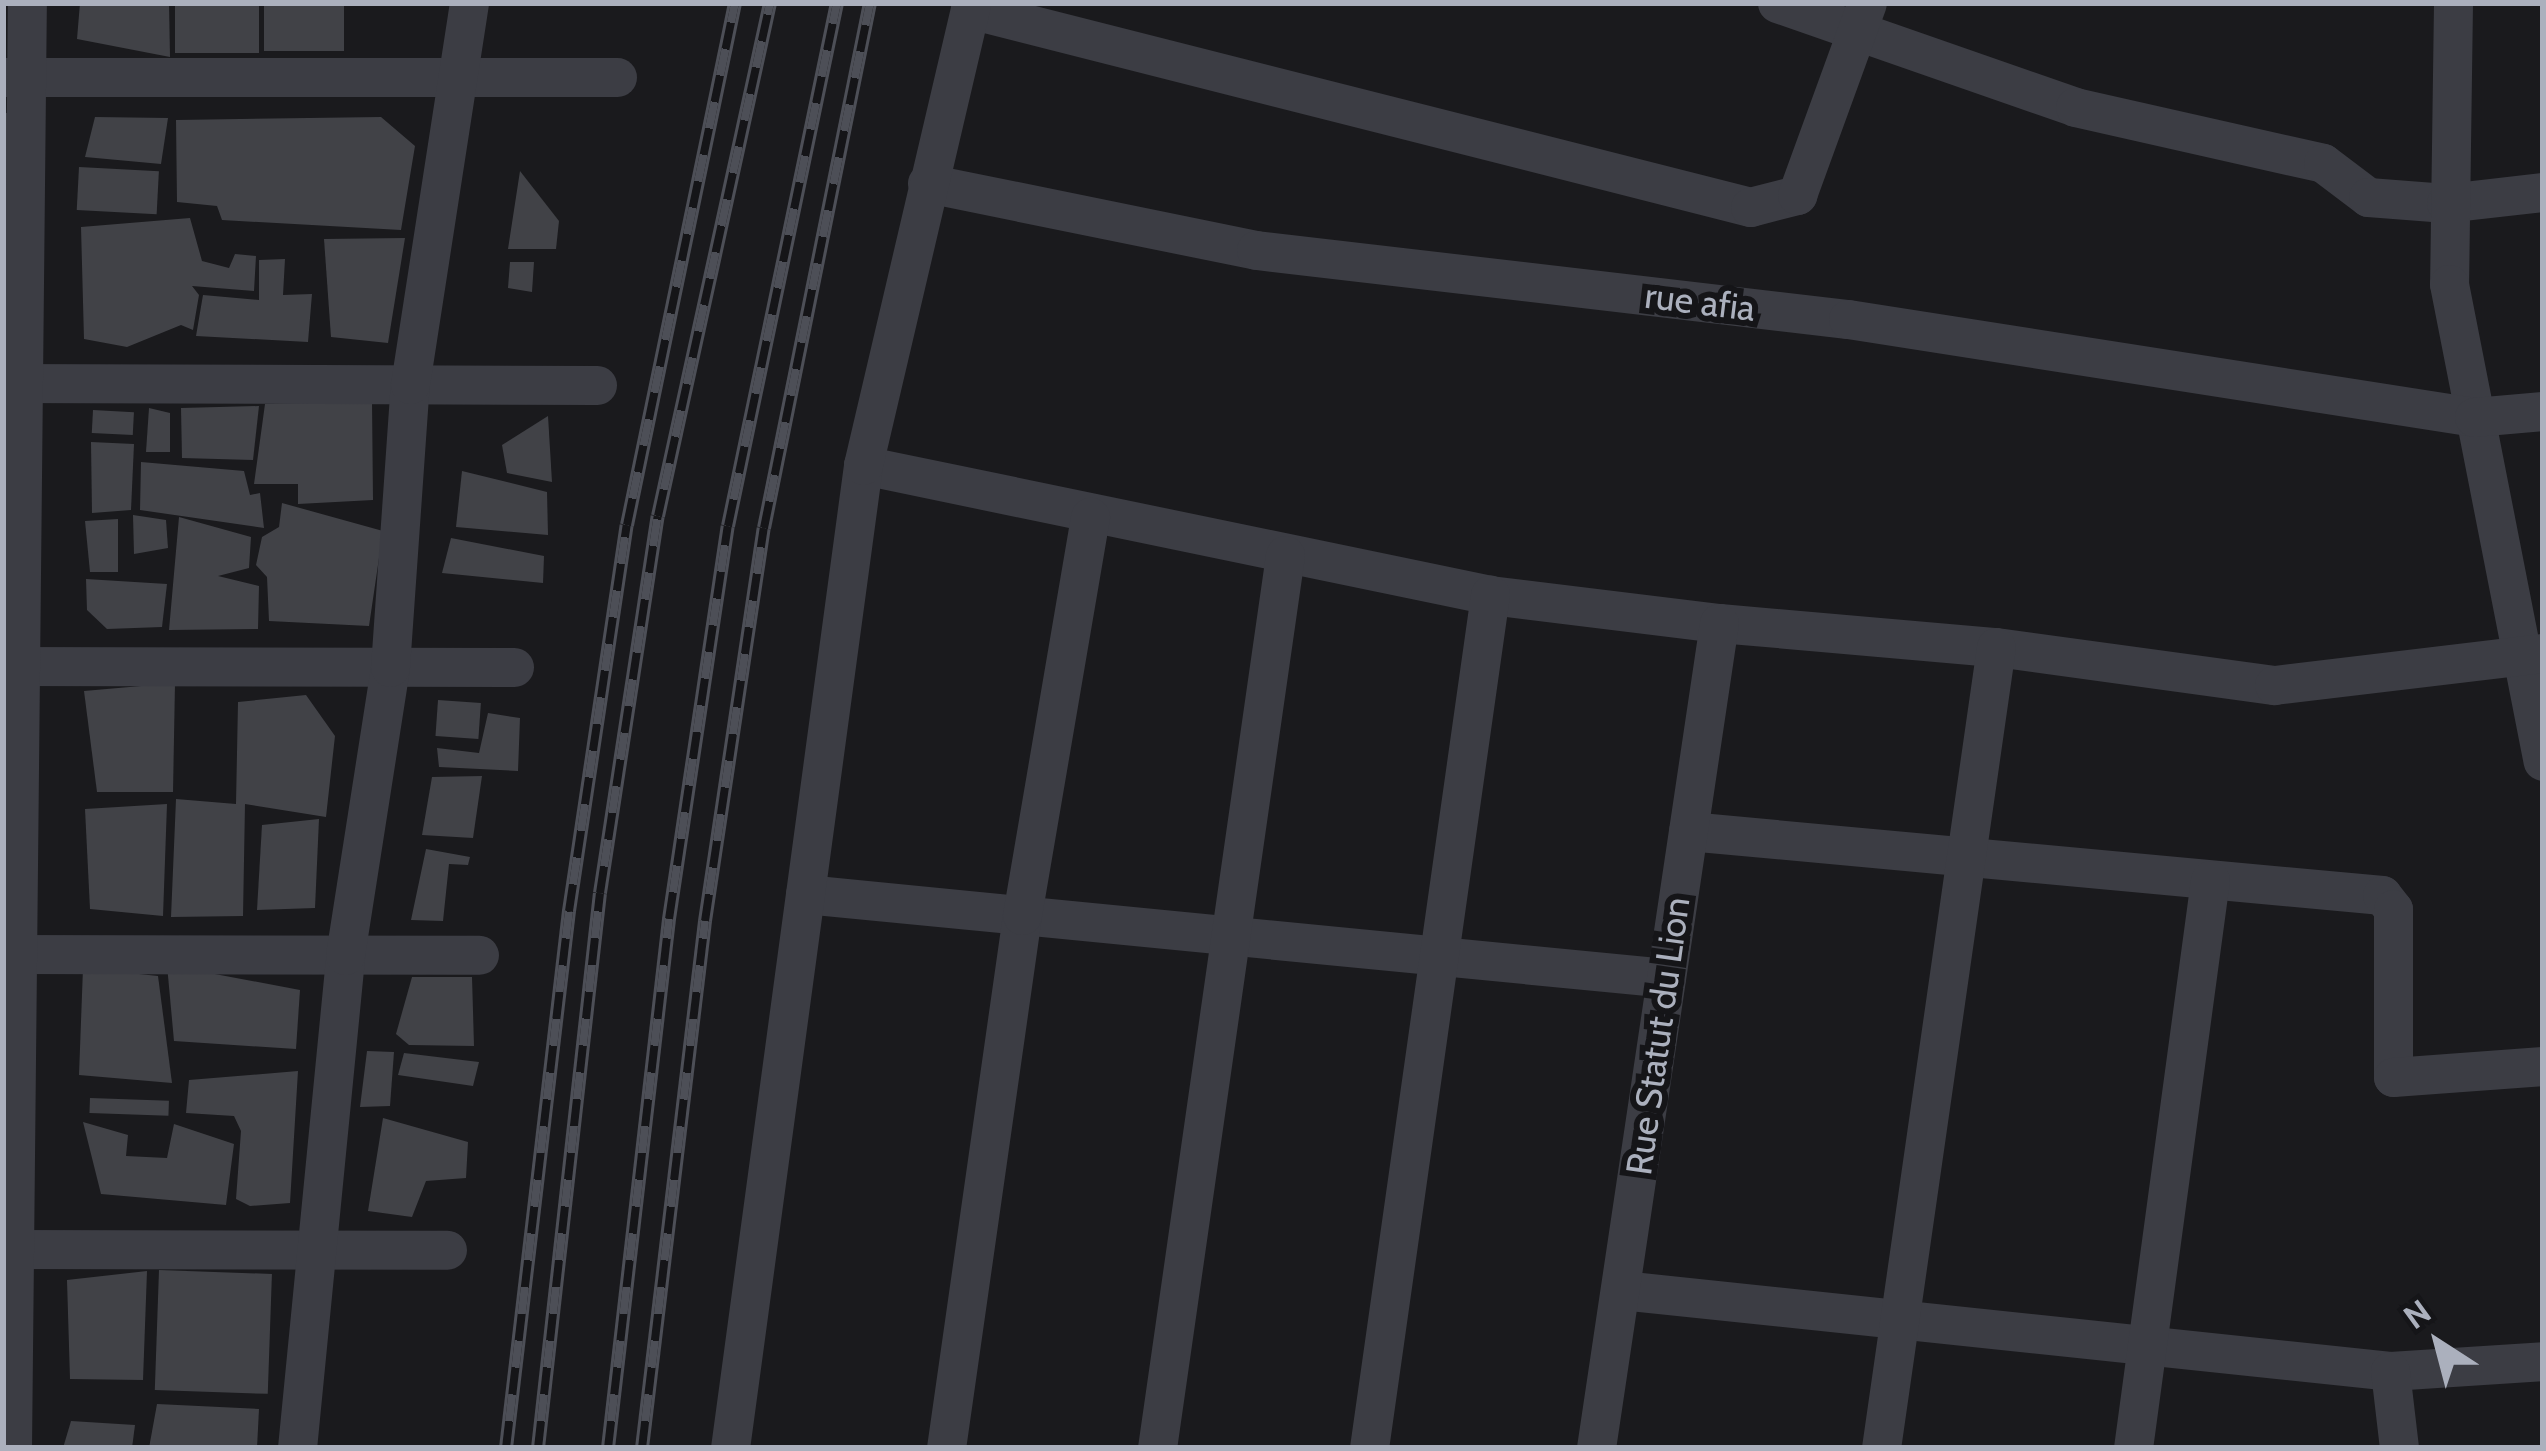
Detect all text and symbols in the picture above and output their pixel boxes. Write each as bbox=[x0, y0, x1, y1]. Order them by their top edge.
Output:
street label: rue afia bbox=[1642, 274, 1758, 330]
street label: Rue Statut du Lion bbox=[1617, 894, 1699, 1178]
north arrow bbox=[2378, 1283, 2498, 1403]
text: N bbox=[2396, 1291, 2438, 1337]

